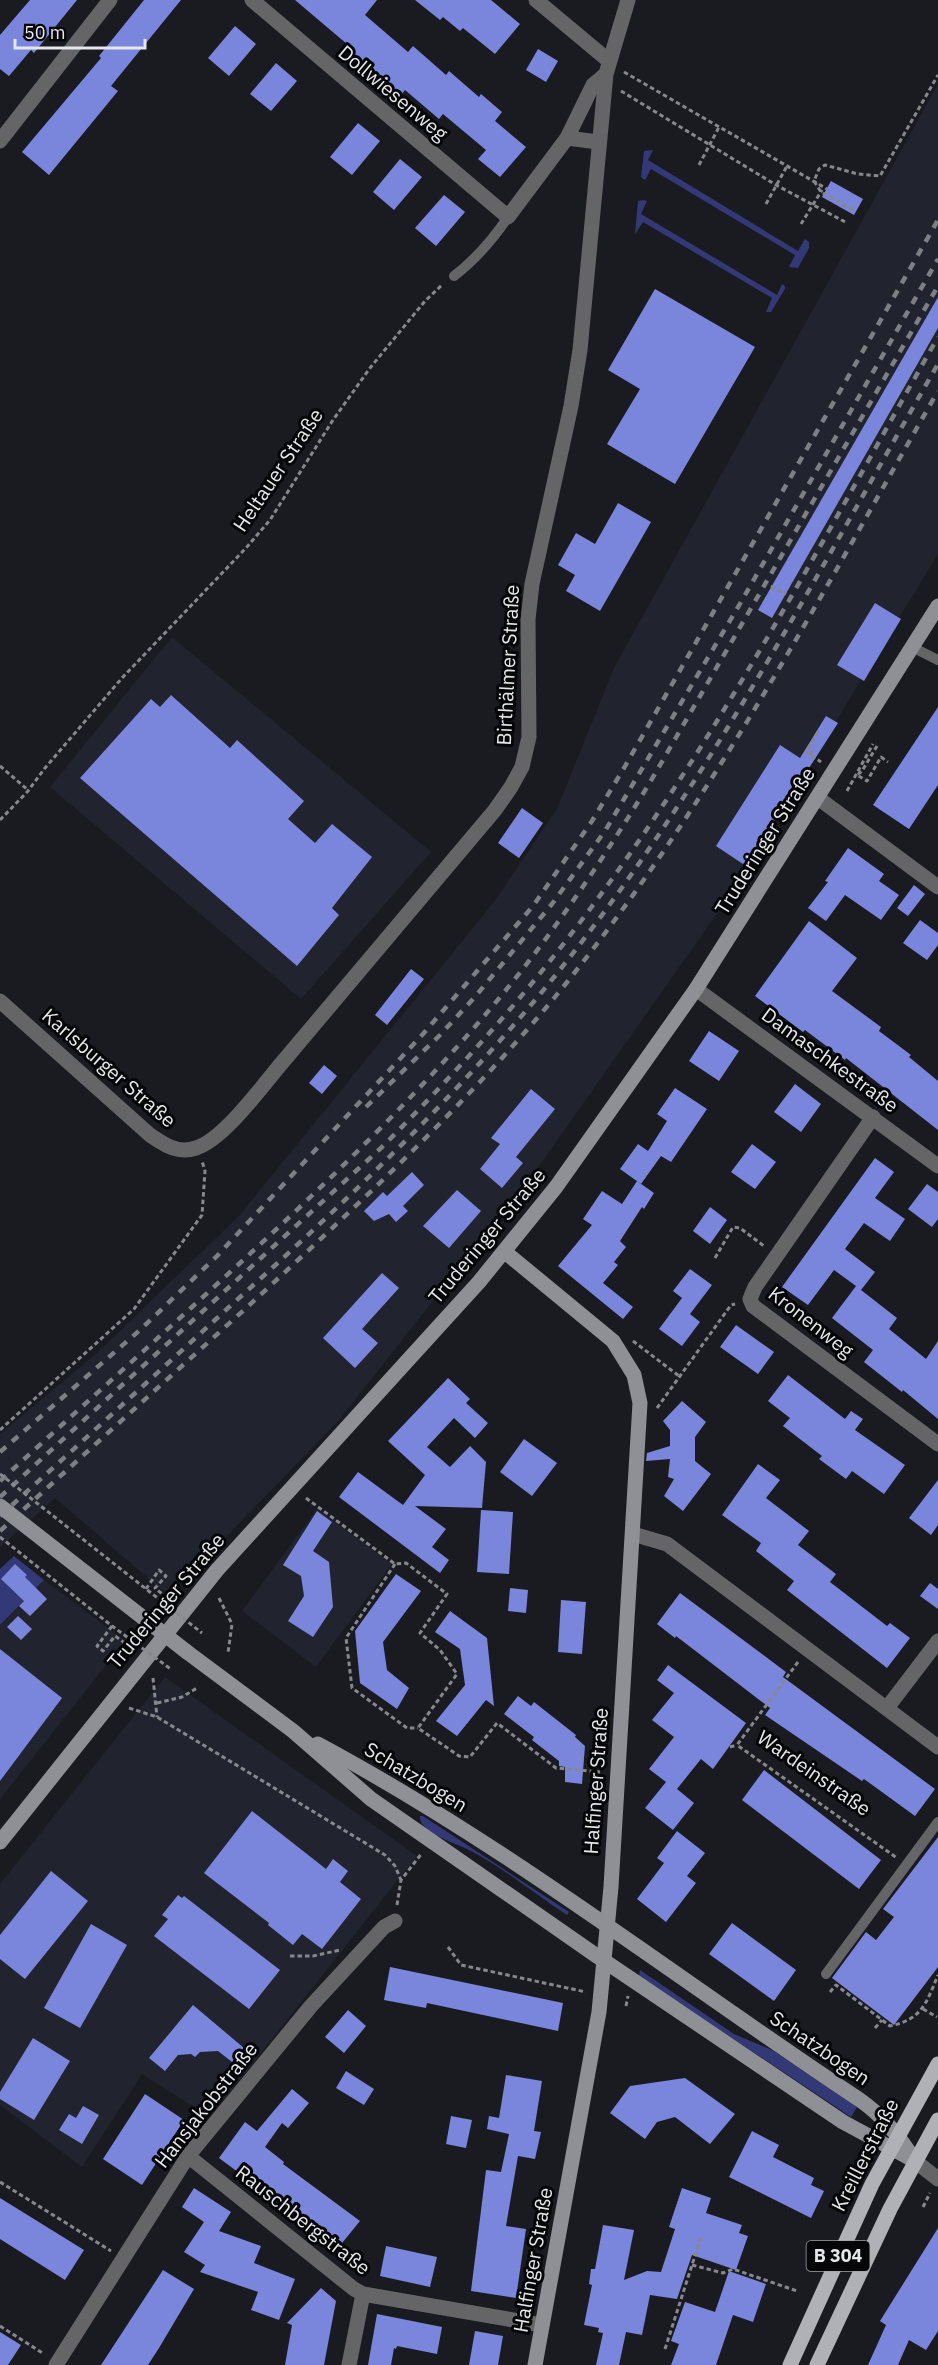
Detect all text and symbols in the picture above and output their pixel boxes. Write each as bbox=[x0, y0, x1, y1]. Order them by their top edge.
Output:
scale bar bbox=[15, 12, 146, 50]
text: 50 m bbox=[24, 21, 66, 44]
street label: Dollwiesenweg bbox=[333, 39, 454, 147]
street label: Heltauer Straße bbox=[226, 403, 329, 537]
street label: Birthälmer Straße bbox=[490, 584, 525, 746]
street label: Truderinger Straße bbox=[708, 762, 821, 920]
street label: Damaschkestraße bbox=[756, 1001, 904, 1118]
street label: Karlsburger Straße bbox=[37, 1002, 182, 1133]
street label: Truderinger Straße bbox=[422, 1162, 551, 1309]
street label: Kronenweg bbox=[763, 1280, 860, 1364]
street label: Truderinger Straße bbox=[101, 1527, 230, 1674]
street label: Halfinger Straße bbox=[577, 1707, 614, 1855]
street label: Wardeinstraße bbox=[752, 1723, 876, 1822]
street label: Schatzbogen bbox=[360, 1735, 473, 1818]
street label: Schatzbogen bbox=[765, 2004, 876, 2091]
street label: Hansjakobstraße bbox=[148, 2036, 263, 2173]
street label: Kreillerstraße bbox=[825, 2094, 905, 2216]
street label: Rauschbergstraße bbox=[230, 2158, 376, 2281]
street label: Halfinger Straße bbox=[506, 2185, 559, 2335]
road number: B 304 bbox=[806, 2241, 870, 2271]

